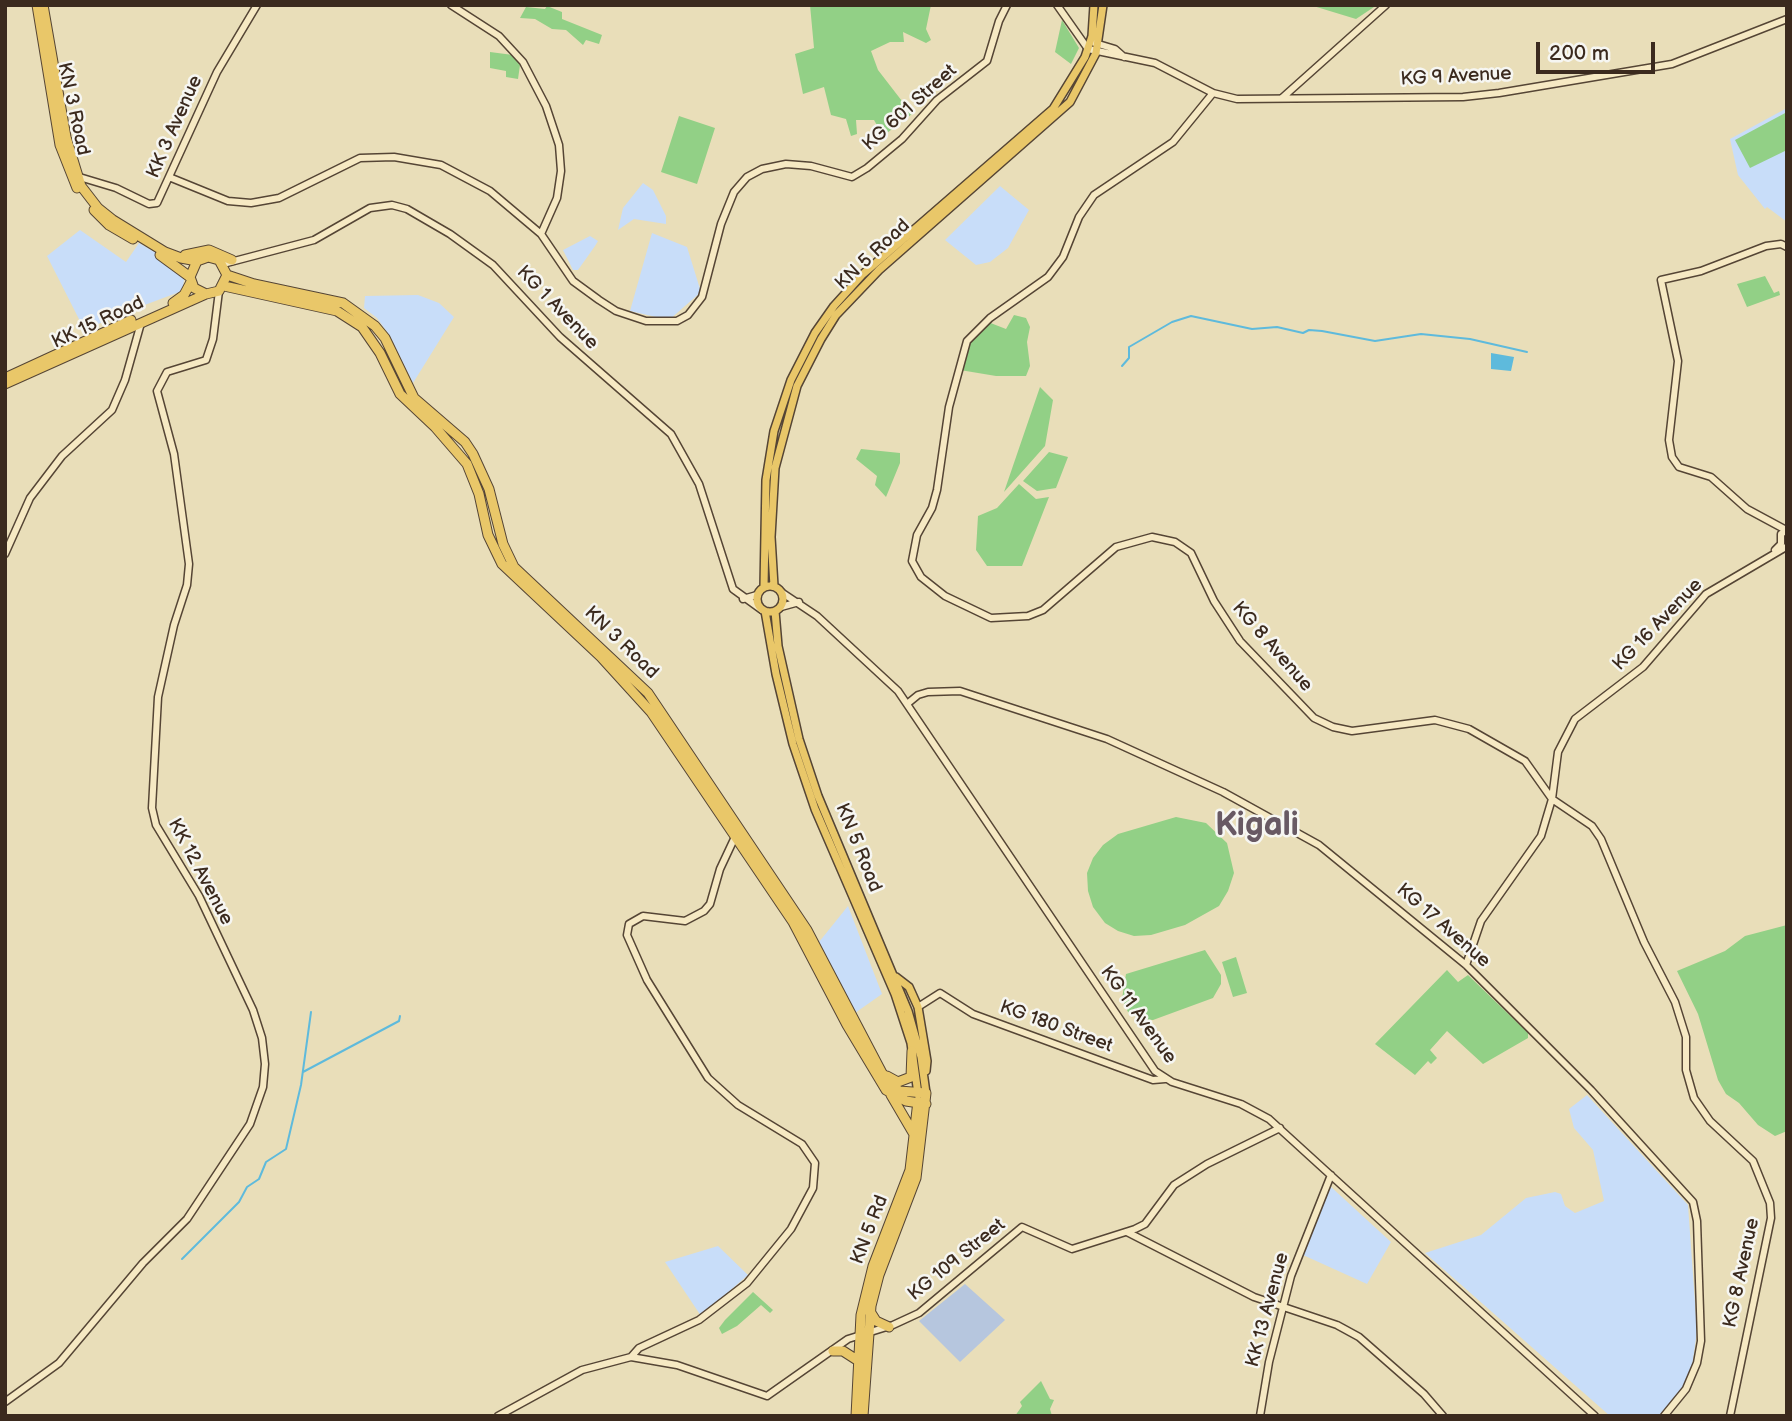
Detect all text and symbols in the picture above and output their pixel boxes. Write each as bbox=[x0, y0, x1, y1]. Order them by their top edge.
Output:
scale bar bbox=[1540, 28, 1659, 72]
text: 200 m bbox=[1549, 41, 1609, 66]
street label: KN 3 Road bbox=[52, 60, 94, 158]
street label: KG 601 Street bbox=[858, 60, 962, 156]
street label: KG 9 Avenue bbox=[1400, 63, 1512, 91]
street label: KK 3 Avenue bbox=[142, 72, 208, 182]
street label: KN 5 Road bbox=[831, 215, 915, 295]
street label: KG 1 Avenue bbox=[511, 261, 603, 355]
street label: KK 15 Road bbox=[48, 292, 148, 354]
street label: KG 16 Avenue bbox=[1608, 574, 1708, 676]
street label: KG 8 Avenue bbox=[1227, 597, 1317, 697]
street label: KN 3 Road bbox=[579, 602, 663, 684]
street label: KN 5 Road bbox=[830, 800, 886, 896]
district label: Kigali bbox=[1215, 807, 1299, 847]
street label: KK 12 Avenue bbox=[162, 815, 238, 929]
street label: KG 17 Avenue bbox=[1391, 879, 1495, 973]
street label: KG 11 Avenue bbox=[1095, 962, 1181, 1068]
street label: KG 180 Street bbox=[997, 996, 1115, 1058]
street label: KN 5 Rd bbox=[846, 1192, 894, 1268]
street label: KG 109 Street bbox=[904, 1214, 1010, 1306]
street label: KG 8 Avenue bbox=[1719, 1216, 1765, 1330]
street label: KK 13 Avenue bbox=[1242, 1250, 1294, 1370]

